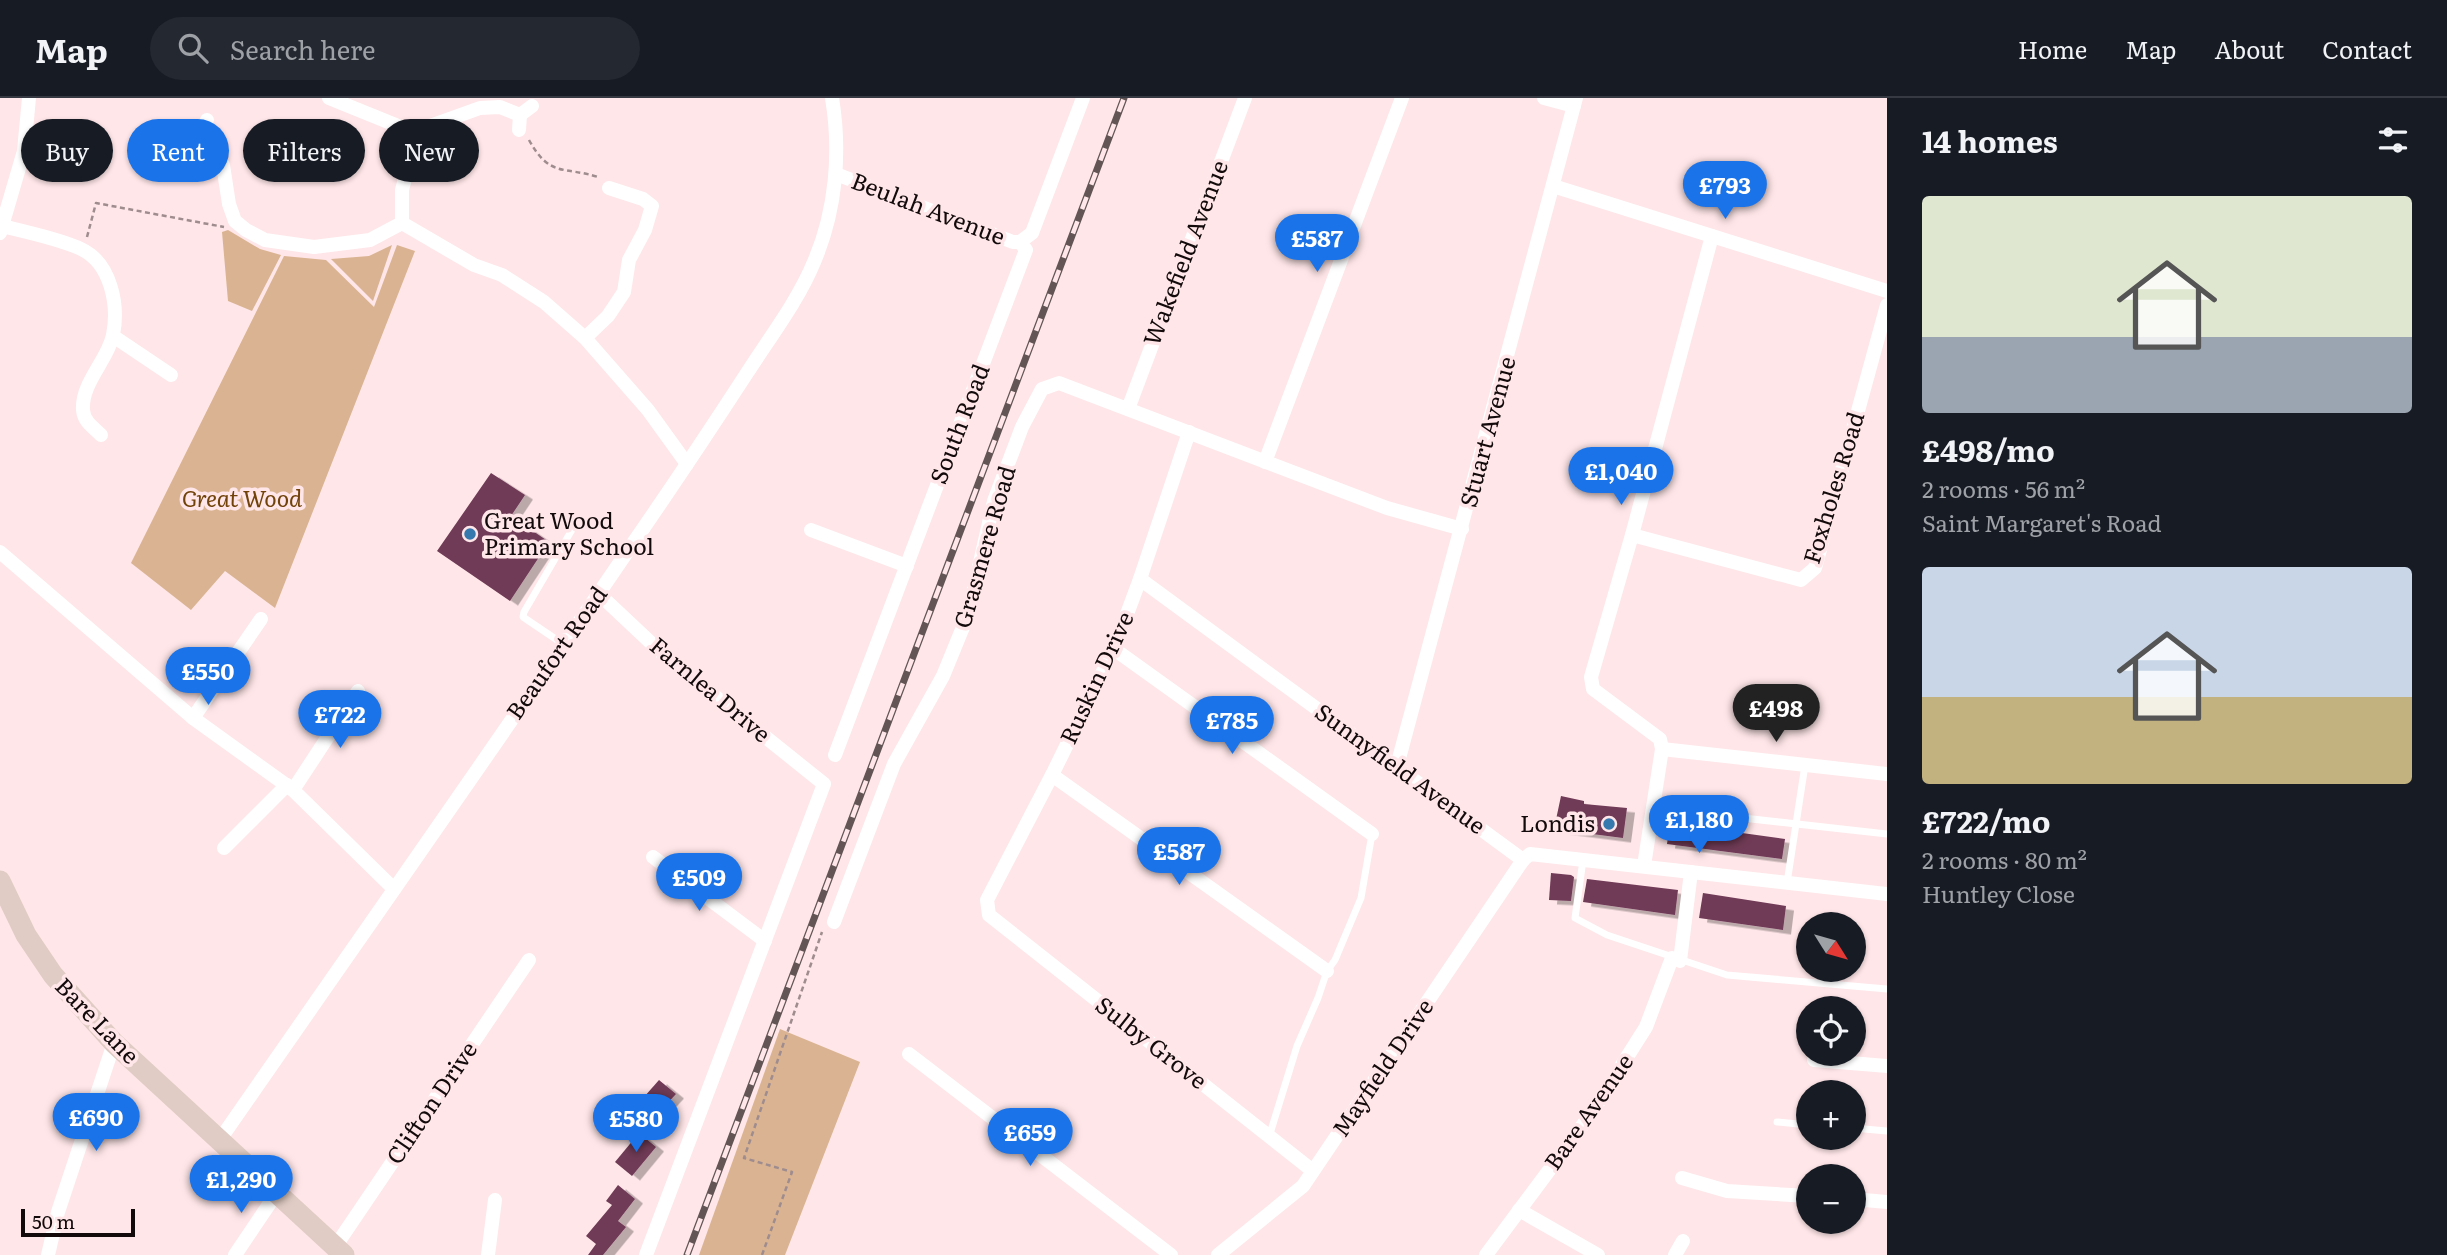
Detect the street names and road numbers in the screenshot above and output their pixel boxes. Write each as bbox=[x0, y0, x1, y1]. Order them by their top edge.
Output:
street label: Wakefield Avenue bbox=[1133, 155, 1235, 350]
street label: Beulah Avenue bbox=[847, 162, 1011, 252]
street label: Stuart Avenue bbox=[1450, 352, 1523, 511]
street label: South Road bbox=[920, 358, 997, 488]
street label: Foxholes Road bbox=[1793, 407, 1871, 568]
street label: Grasmere Road bbox=[944, 461, 1023, 632]
street label: Beaufort Road bbox=[497, 578, 614, 726]
street label: Ruskin Drive bbox=[1050, 605, 1141, 749]
street label: Farnlea Drive bbox=[644, 628, 779, 749]
street label: Sunnyfield Avenue bbox=[1309, 694, 1494, 841]
street label: Bare Lane bbox=[49, 969, 148, 1070]
street label: Sulby Grove bbox=[1089, 987, 1215, 1096]
street label: Mayfield Drive bbox=[1323, 991, 1440, 1143]
street label: Clifton Drive bbox=[377, 1034, 484, 1170]
street label: Bare Avenue bbox=[1535, 1046, 1640, 1176]

